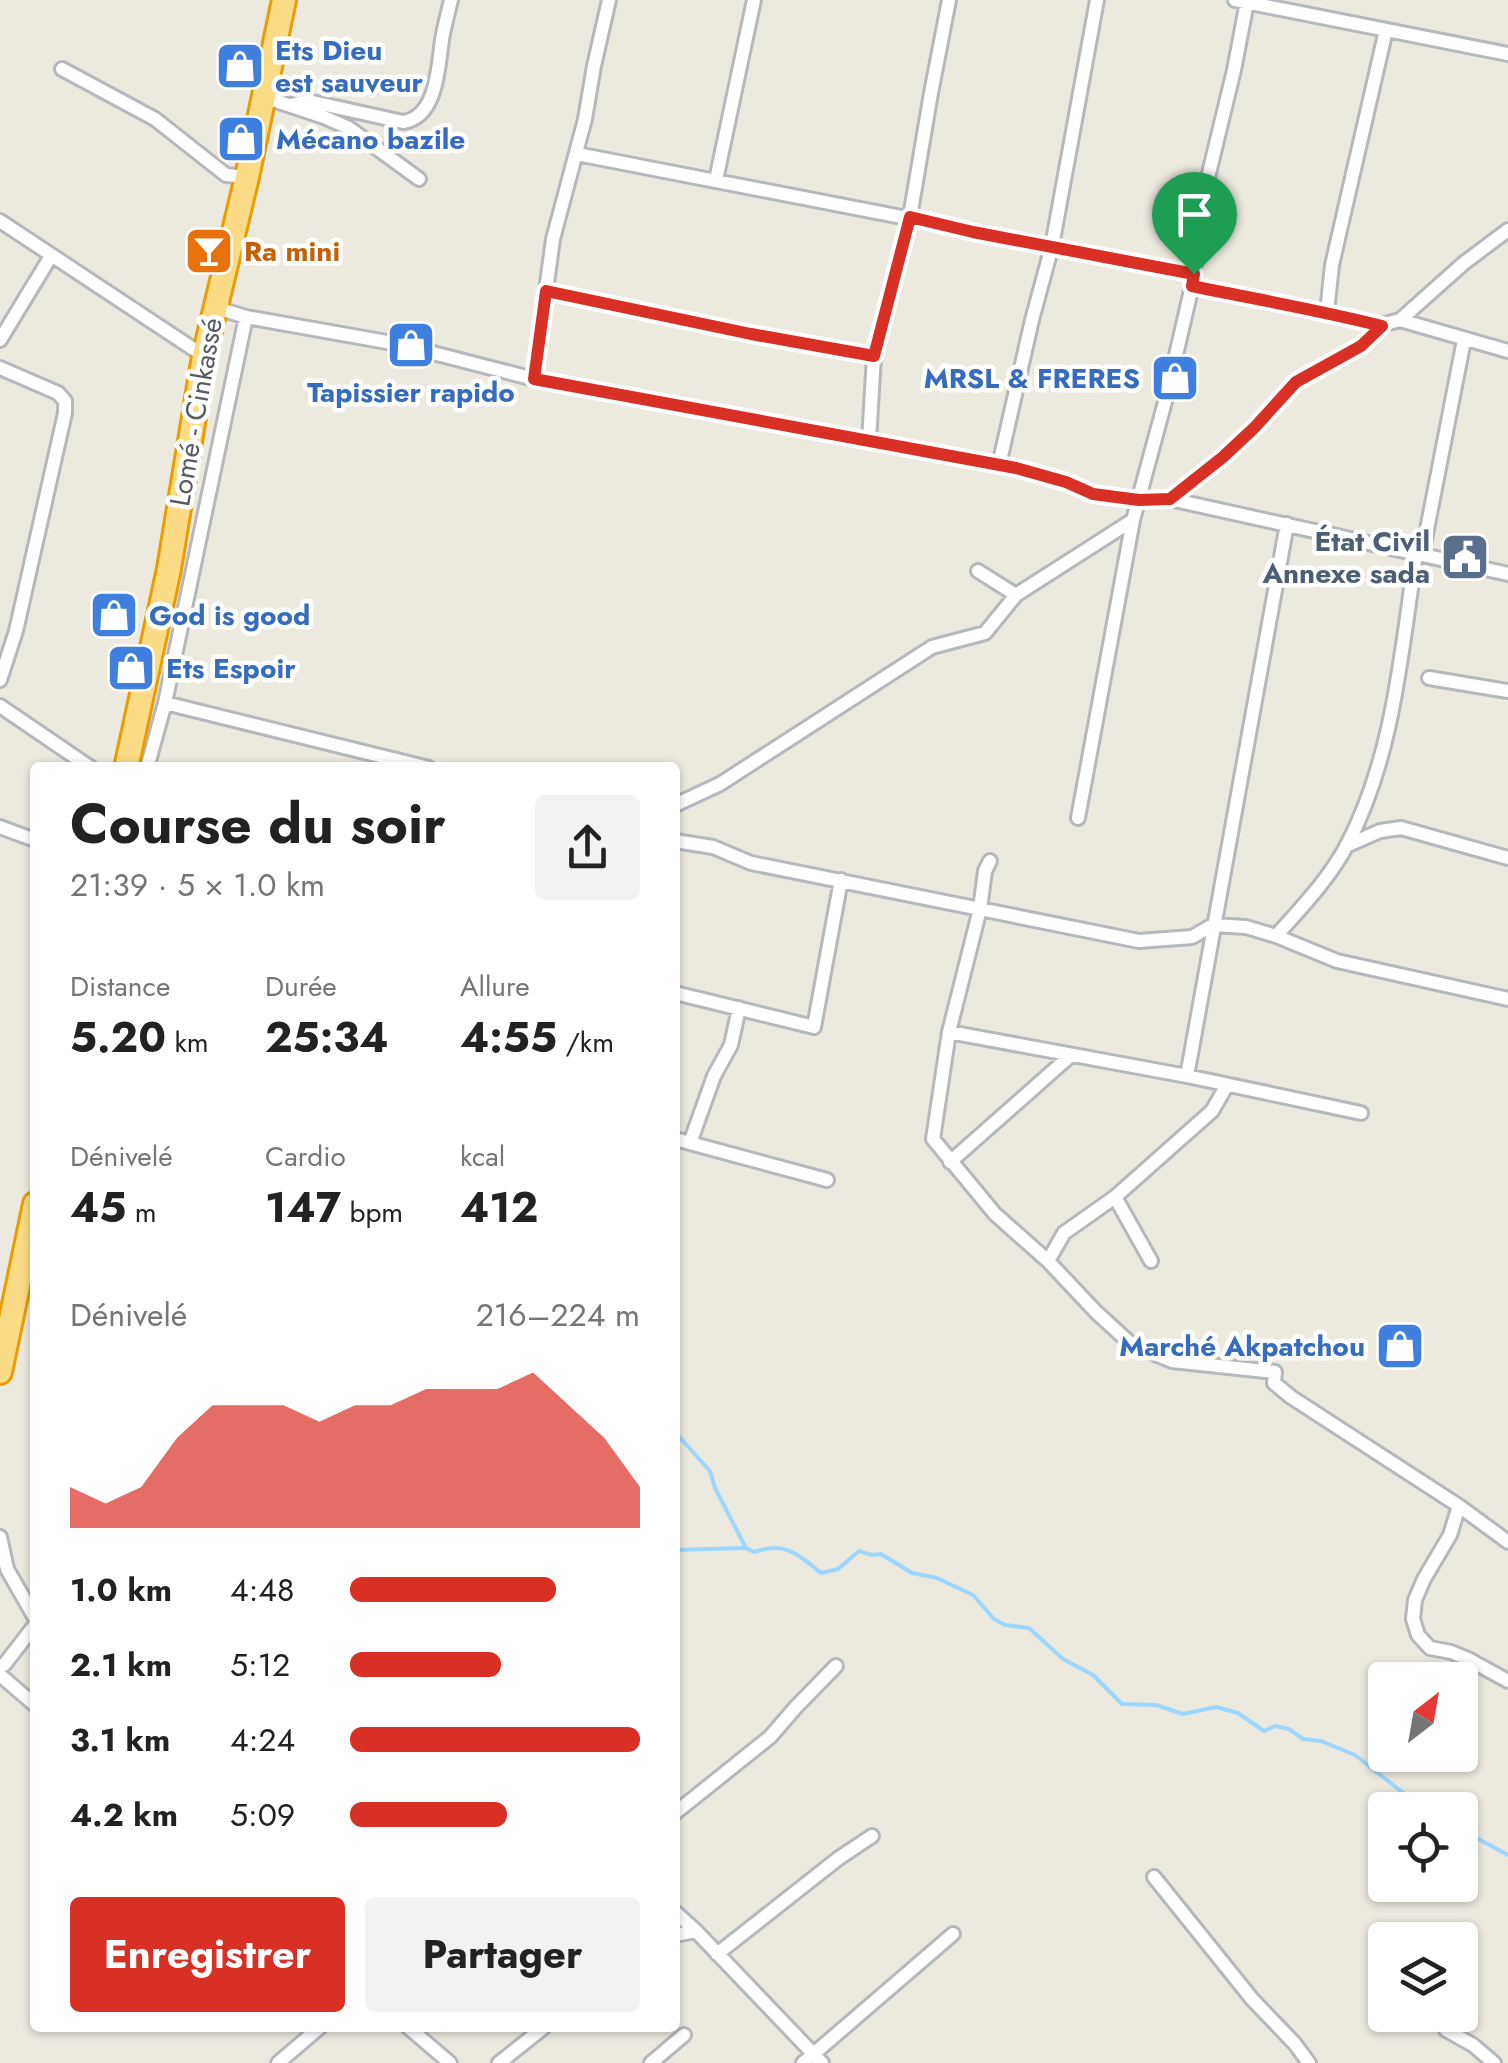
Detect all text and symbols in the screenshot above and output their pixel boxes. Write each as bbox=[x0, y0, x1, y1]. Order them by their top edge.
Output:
place label: Ets Dieu est sauveur bbox=[275, 30, 424, 103]
shop icon: Ets Dieu est sauveur bbox=[214, 40, 266, 92]
shop icon: Mécano bazile bbox=[215, 113, 267, 165]
place label: Mécano bazile bbox=[276, 119, 465, 160]
pin bbox=[1152, 172, 1237, 275]
icon: arrive bbox=[1167, 187, 1222, 242]
bar icon: Ra mini bbox=[183, 225, 235, 277]
place label: Ra mini bbox=[244, 231, 340, 272]
street label: Lomé - Cinkassé bbox=[159, 315, 233, 509]
shop icon: Tapissier rapido bbox=[385, 319, 437, 371]
shop icon: MRSL & FRERES bbox=[1149, 352, 1201, 404]
place label: MRSL & FRERES bbox=[924, 358, 1140, 399]
place label: Tapissier rapido bbox=[307, 372, 515, 413]
place label: État Civil Annexe sada bbox=[1261, 521, 1430, 594]
public building icon: État Civil Annexe sada bbox=[1439, 531, 1491, 583]
shop icon: God is good bbox=[88, 589, 140, 641]
place label: God is good bbox=[149, 595, 310, 636]
shop icon: Ets Espoir bbox=[105, 642, 157, 694]
place label: Ets Espoir bbox=[166, 648, 296, 689]
text: Course du soir bbox=[70, 784, 446, 864]
button: share bbox=[535, 795, 640, 900]
text: 21:39 · 5 × 1.0 km bbox=[70, 862, 325, 908]
text: Distance bbox=[70, 966, 170, 1007]
text: Durée bbox=[265, 966, 337, 1007]
text: Allure bbox=[460, 966, 530, 1007]
text: 5.20 bbox=[70, 1007, 166, 1068]
text: 25:34 bbox=[265, 1007, 389, 1068]
text: 4:55 bbox=[460, 1007, 557, 1068]
text: km bbox=[166, 1022, 209, 1063]
text: /km bbox=[557, 1022, 614, 1063]
text: Dénivelé bbox=[70, 1136, 173, 1177]
text: Cardio bbox=[265, 1136, 346, 1177]
text: kcal bbox=[460, 1136, 505, 1177]
text: 45 bbox=[70, 1177, 126, 1238]
text: 147 bbox=[265, 1177, 341, 1238]
text: 412 bbox=[460, 1177, 538, 1238]
text: m bbox=[126, 1192, 157, 1233]
text: bpm bbox=[341, 1192, 403, 1233]
text: Dénivelé bbox=[70, 1292, 187, 1338]
text: 216–224 m bbox=[476, 1292, 640, 1338]
shop icon: Marché Akpatchou bbox=[1374, 1320, 1426, 1372]
place label: Marché Akpatchou bbox=[1119, 1326, 1365, 1367]
text: 1.0 km bbox=[70, 1567, 172, 1613]
text: 4:48 bbox=[230, 1567, 294, 1613]
text: 2.1 km bbox=[70, 1642, 172, 1688]
text: 5:12 bbox=[230, 1642, 290, 1688]
north arrow bbox=[1368, 1662, 1478, 1772]
map controls bbox=[1368, 1662, 1478, 2032]
text: 3.1 km bbox=[70, 1717, 170, 1763]
text: 4:24 bbox=[230, 1717, 295, 1763]
text: 4.2 km bbox=[70, 1792, 178, 1838]
text: 5:09 bbox=[230, 1792, 295, 1838]
button: locate bbox=[1368, 1792, 1478, 1902]
button: Enregistrer bbox=[70, 1897, 345, 2012]
button: Partager bbox=[365, 1897, 640, 2012]
button: layers bbox=[1368, 1922, 1478, 2032]

